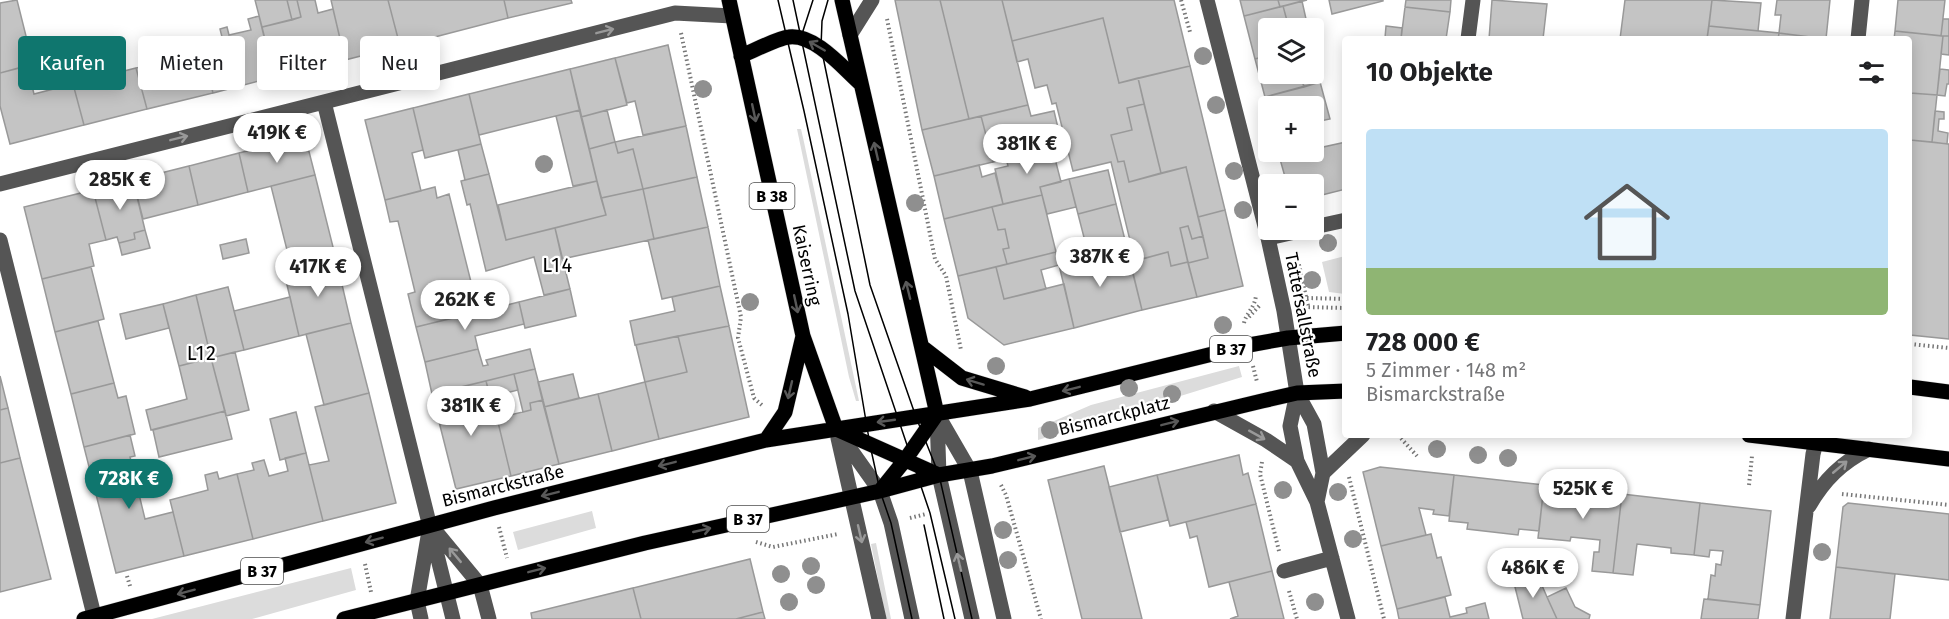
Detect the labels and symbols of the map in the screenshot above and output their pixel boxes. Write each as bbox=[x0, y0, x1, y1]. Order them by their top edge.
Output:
one-way arrow bbox=[595, 24, 614, 36]
one-way arrow bbox=[809, 40, 826, 52]
one-way arrow bbox=[748, 104, 760, 123]
pin: 419K € bbox=[228, 113, 326, 164]
pin: 381K € bbox=[978, 124, 1076, 175]
one-way arrow bbox=[169, 132, 188, 144]
one-way arrow bbox=[869, 141, 881, 160]
pin: 285K € bbox=[71, 160, 169, 211]
road number: B 38 bbox=[750, 183, 794, 209]
street label: Kaiserring bbox=[788, 222, 826, 308]
pin: 387K € bbox=[1051, 237, 1149, 288]
pin: 417K € bbox=[269, 247, 367, 298]
street label: Tattersallstraße bbox=[1280, 250, 1326, 380]
district label: L14 bbox=[542, 253, 574, 277]
pin: 262K € bbox=[416, 280, 514, 331]
one-way arrow bbox=[902, 281, 914, 300]
one-way arrow bbox=[790, 294, 802, 313]
road number: B 37 bbox=[1210, 336, 1252, 362]
district label: L12 bbox=[187, 341, 217, 365]
one-way arrow bbox=[966, 376, 985, 387]
one-way arrow bbox=[784, 380, 795, 400]
one-way arrow bbox=[1062, 383, 1081, 395]
pin: 381K € bbox=[422, 386, 520, 437]
street label: Bismarckplatz bbox=[1056, 392, 1172, 440]
one-way arrow bbox=[877, 416, 897, 427]
one-way arrow bbox=[1160, 416, 1179, 428]
one-way arrow bbox=[1247, 430, 1265, 441]
one-way arrow bbox=[1017, 451, 1036, 463]
pin: 728K € bbox=[80, 459, 178, 510]
one-way arrow bbox=[658, 459, 677, 471]
street label: Bismarckstraße bbox=[440, 460, 566, 512]
one-way arrow bbox=[1832, 460, 1847, 474]
pin: 525K € bbox=[1534, 469, 1632, 520]
one-way arrow bbox=[541, 488, 560, 500]
road number: B 37 bbox=[727, 506, 769, 532]
one-way arrow bbox=[692, 524, 712, 535]
one-way arrow bbox=[855, 525, 867, 544]
one-way arrow bbox=[364, 535, 383, 547]
one-way arrow bbox=[448, 548, 462, 563]
pin: 486K € bbox=[1484, 548, 1582, 599]
one-way arrow bbox=[952, 553, 964, 572]
road number: B 37 bbox=[241, 558, 283, 584]
one-way arrow bbox=[527, 564, 546, 576]
one-way arrow bbox=[176, 587, 195, 598]

